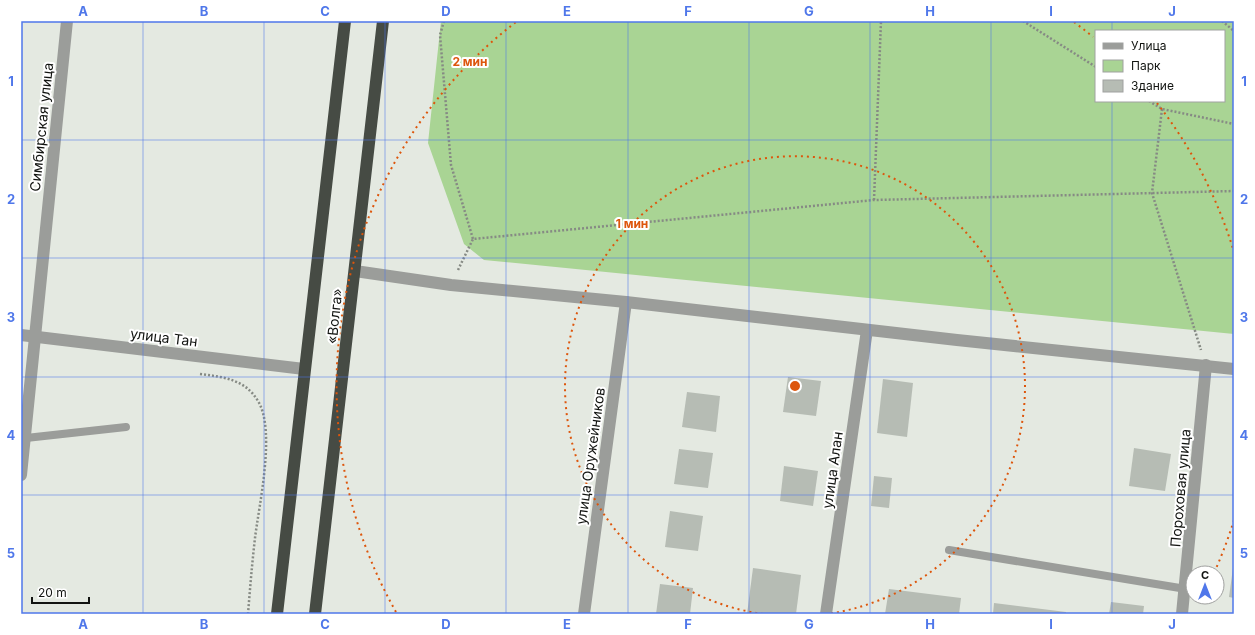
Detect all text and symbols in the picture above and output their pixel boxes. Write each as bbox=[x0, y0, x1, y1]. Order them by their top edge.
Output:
text: A bbox=[78, 3, 88, 19]
text: B bbox=[200, 3, 209, 19]
text: C bbox=[320, 3, 330, 19]
text: D bbox=[441, 3, 451, 19]
text: E bbox=[563, 3, 571, 19]
text: F bbox=[684, 3, 692, 19]
text: G bbox=[804, 3, 814, 19]
text: H bbox=[925, 3, 935, 19]
text: I bbox=[1049, 3, 1053, 19]
text: J bbox=[1168, 3, 1176, 19]
legend bbox=[1095, 30, 1225, 102]
text: Улица bbox=[1131, 38, 1166, 53]
text: 2 мин bbox=[452, 54, 488, 69]
text: Парк bbox=[1131, 58, 1161, 73]
street label: Симбирская улица bbox=[26, 62, 56, 192]
text: 1 bbox=[8, 73, 14, 89]
text: 1 bbox=[1241, 73, 1247, 89]
text: Здание bbox=[1131, 78, 1174, 93]
text: 2 bbox=[7, 191, 15, 207]
text: 2 bbox=[1240, 191, 1248, 207]
text: 1 мин bbox=[616, 216, 648, 231]
street label: «Волга» bbox=[323, 287, 345, 345]
text: 3 bbox=[7, 309, 15, 325]
text: 3 bbox=[1240, 309, 1248, 325]
street label: улица Тан bbox=[129, 324, 199, 350]
centre of rings bbox=[788, 379, 802, 393]
street label: улица Оружейников bbox=[572, 386, 608, 526]
text: 4 bbox=[7, 427, 16, 443]
text: 4 bbox=[1240, 427, 1249, 443]
street label: Пороховая улица bbox=[1166, 428, 1194, 548]
street label: улица Алан bbox=[818, 430, 846, 510]
text: 5 bbox=[7, 545, 15, 561]
text: 5 bbox=[1240, 545, 1248, 561]
north arrow bbox=[1185, 565, 1225, 605]
text: С bbox=[1201, 568, 1209, 582]
scale bar bbox=[32, 579, 89, 605]
text: 20 m bbox=[38, 585, 67, 600]
text: A bbox=[78, 616, 88, 632]
text: B bbox=[200, 616, 209, 632]
text: C bbox=[320, 616, 330, 632]
text: D bbox=[441, 616, 451, 632]
text: E bbox=[563, 616, 571, 632]
text: F bbox=[684, 616, 692, 632]
text: G bbox=[804, 616, 814, 632]
text: H bbox=[925, 616, 935, 632]
text: I bbox=[1049, 616, 1053, 632]
text: J bbox=[1168, 616, 1176, 632]

